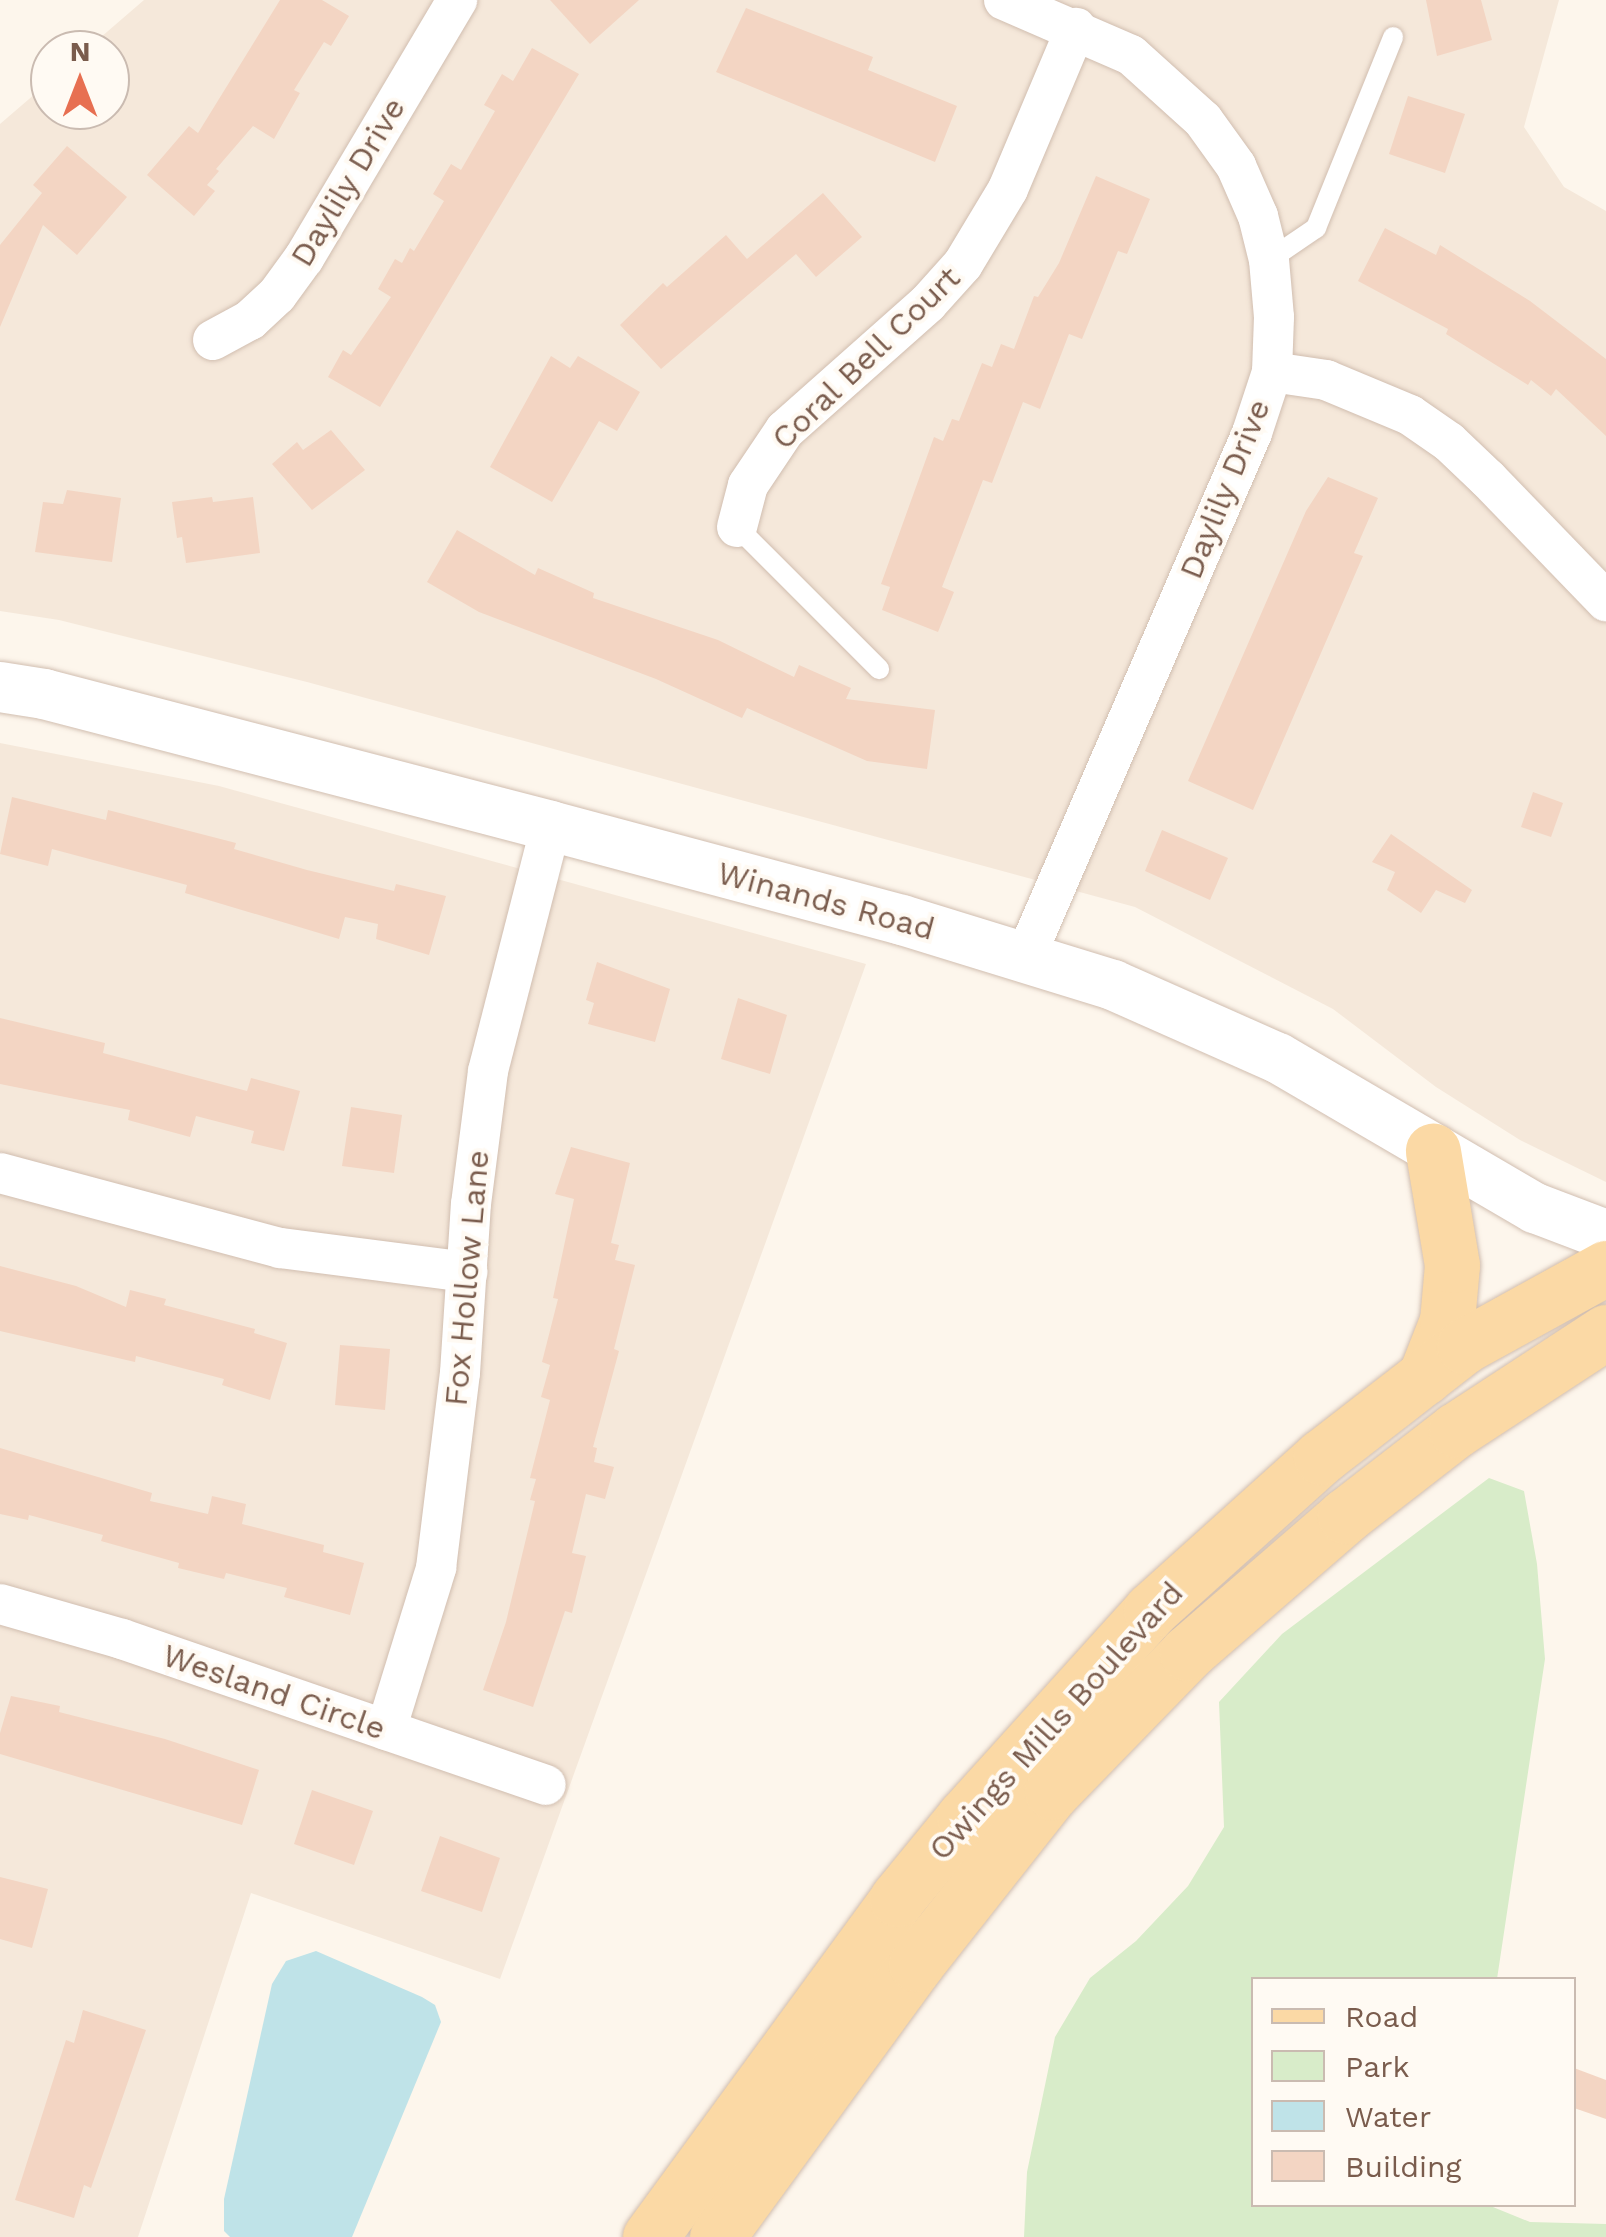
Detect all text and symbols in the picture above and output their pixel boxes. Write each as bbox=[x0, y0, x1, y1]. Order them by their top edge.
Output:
north arrow bbox=[30, 30, 130, 130]
text: N bbox=[70, 35, 90, 68]
street label: Daylily Drive bbox=[282, 90, 414, 274]
street label: Coral Bell Court bbox=[763, 258, 969, 458]
street label: Daylily Drive bbox=[1171, 393, 1279, 585]
street label: Winands Road bbox=[713, 854, 939, 948]
street label: Fox Hollow Lane bbox=[437, 1148, 497, 1408]
street label: Owings Mills Boulevard bbox=[921, 1574, 1191, 1868]
street label: Wesland Circle bbox=[158, 1636, 390, 1748]
legend bbox=[1251, 1977, 1576, 2207]
text: Road bbox=[1345, 1999, 1418, 2034]
text: Park bbox=[1345, 2049, 1410, 2084]
text: Water bbox=[1345, 2099, 1431, 2134]
text: Building bbox=[1345, 2149, 1462, 2184]

